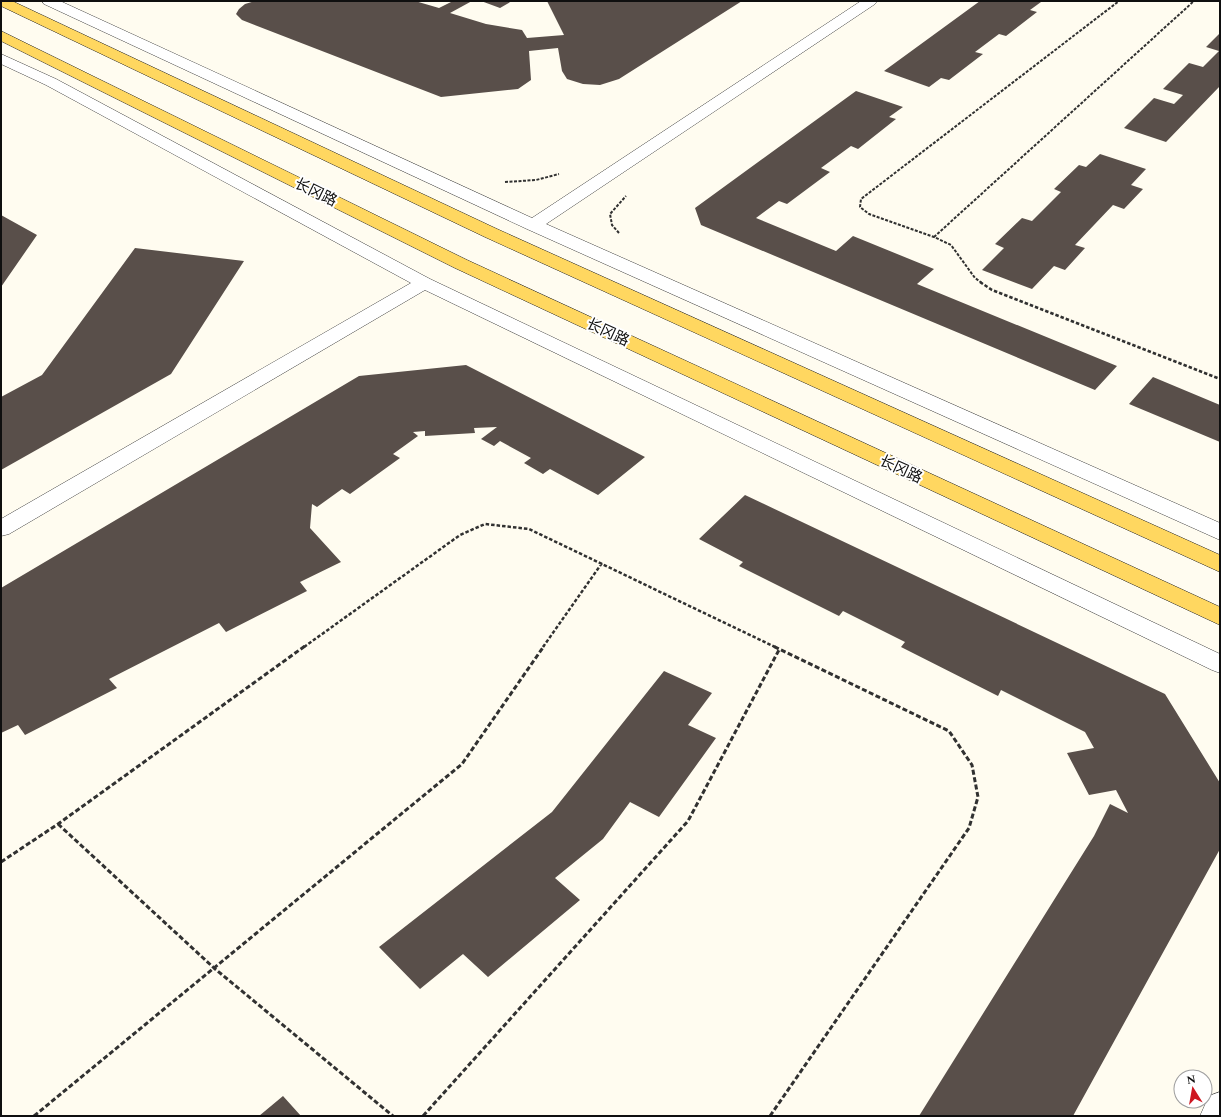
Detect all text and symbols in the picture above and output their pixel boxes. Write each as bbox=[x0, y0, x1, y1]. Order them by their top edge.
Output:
street label: 长冈路 bbox=[291, 172, 341, 213]
street label: 长冈路 bbox=[583, 313, 633, 352]
street label: 长冈路 bbox=[876, 450, 926, 489]
north arrow bbox=[1173, 1069, 1213, 1109]
text: N bbox=[1185, 1070, 1197, 1089]

